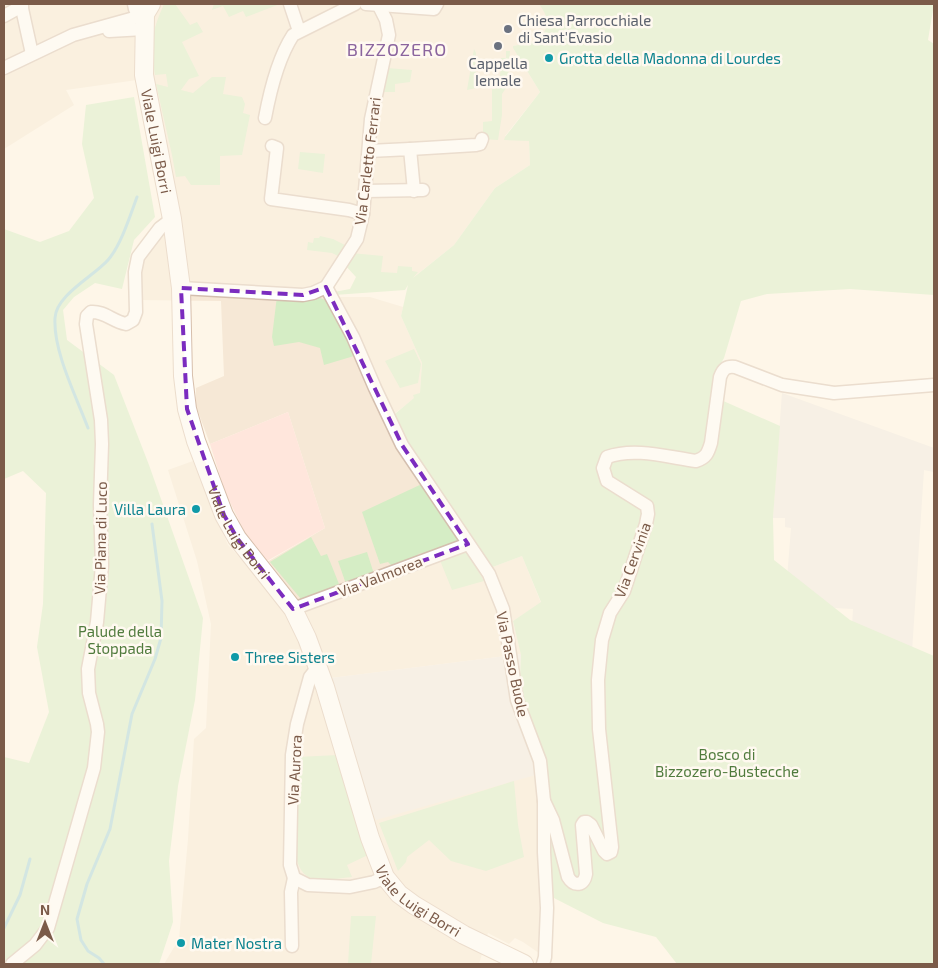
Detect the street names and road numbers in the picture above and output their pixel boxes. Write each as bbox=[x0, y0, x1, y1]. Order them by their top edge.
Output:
street label: Viale Luigi Borri bbox=[138, 87, 176, 195]
street label: Via Carletto Ferrari bbox=[350, 96, 384, 226]
street label: Via Piana di Luco bbox=[90, 481, 110, 595]
street label: Viale Luigi Borri bbox=[205, 483, 274, 582]
street label: Via Cervinia bbox=[610, 520, 654, 600]
street label: Via Valmorea bbox=[335, 552, 425, 600]
street label: Via Passo Buole bbox=[493, 610, 533, 718]
street label: Via Aurora bbox=[283, 734, 305, 806]
street label: Viale Luigi Borri bbox=[372, 862, 464, 940]

